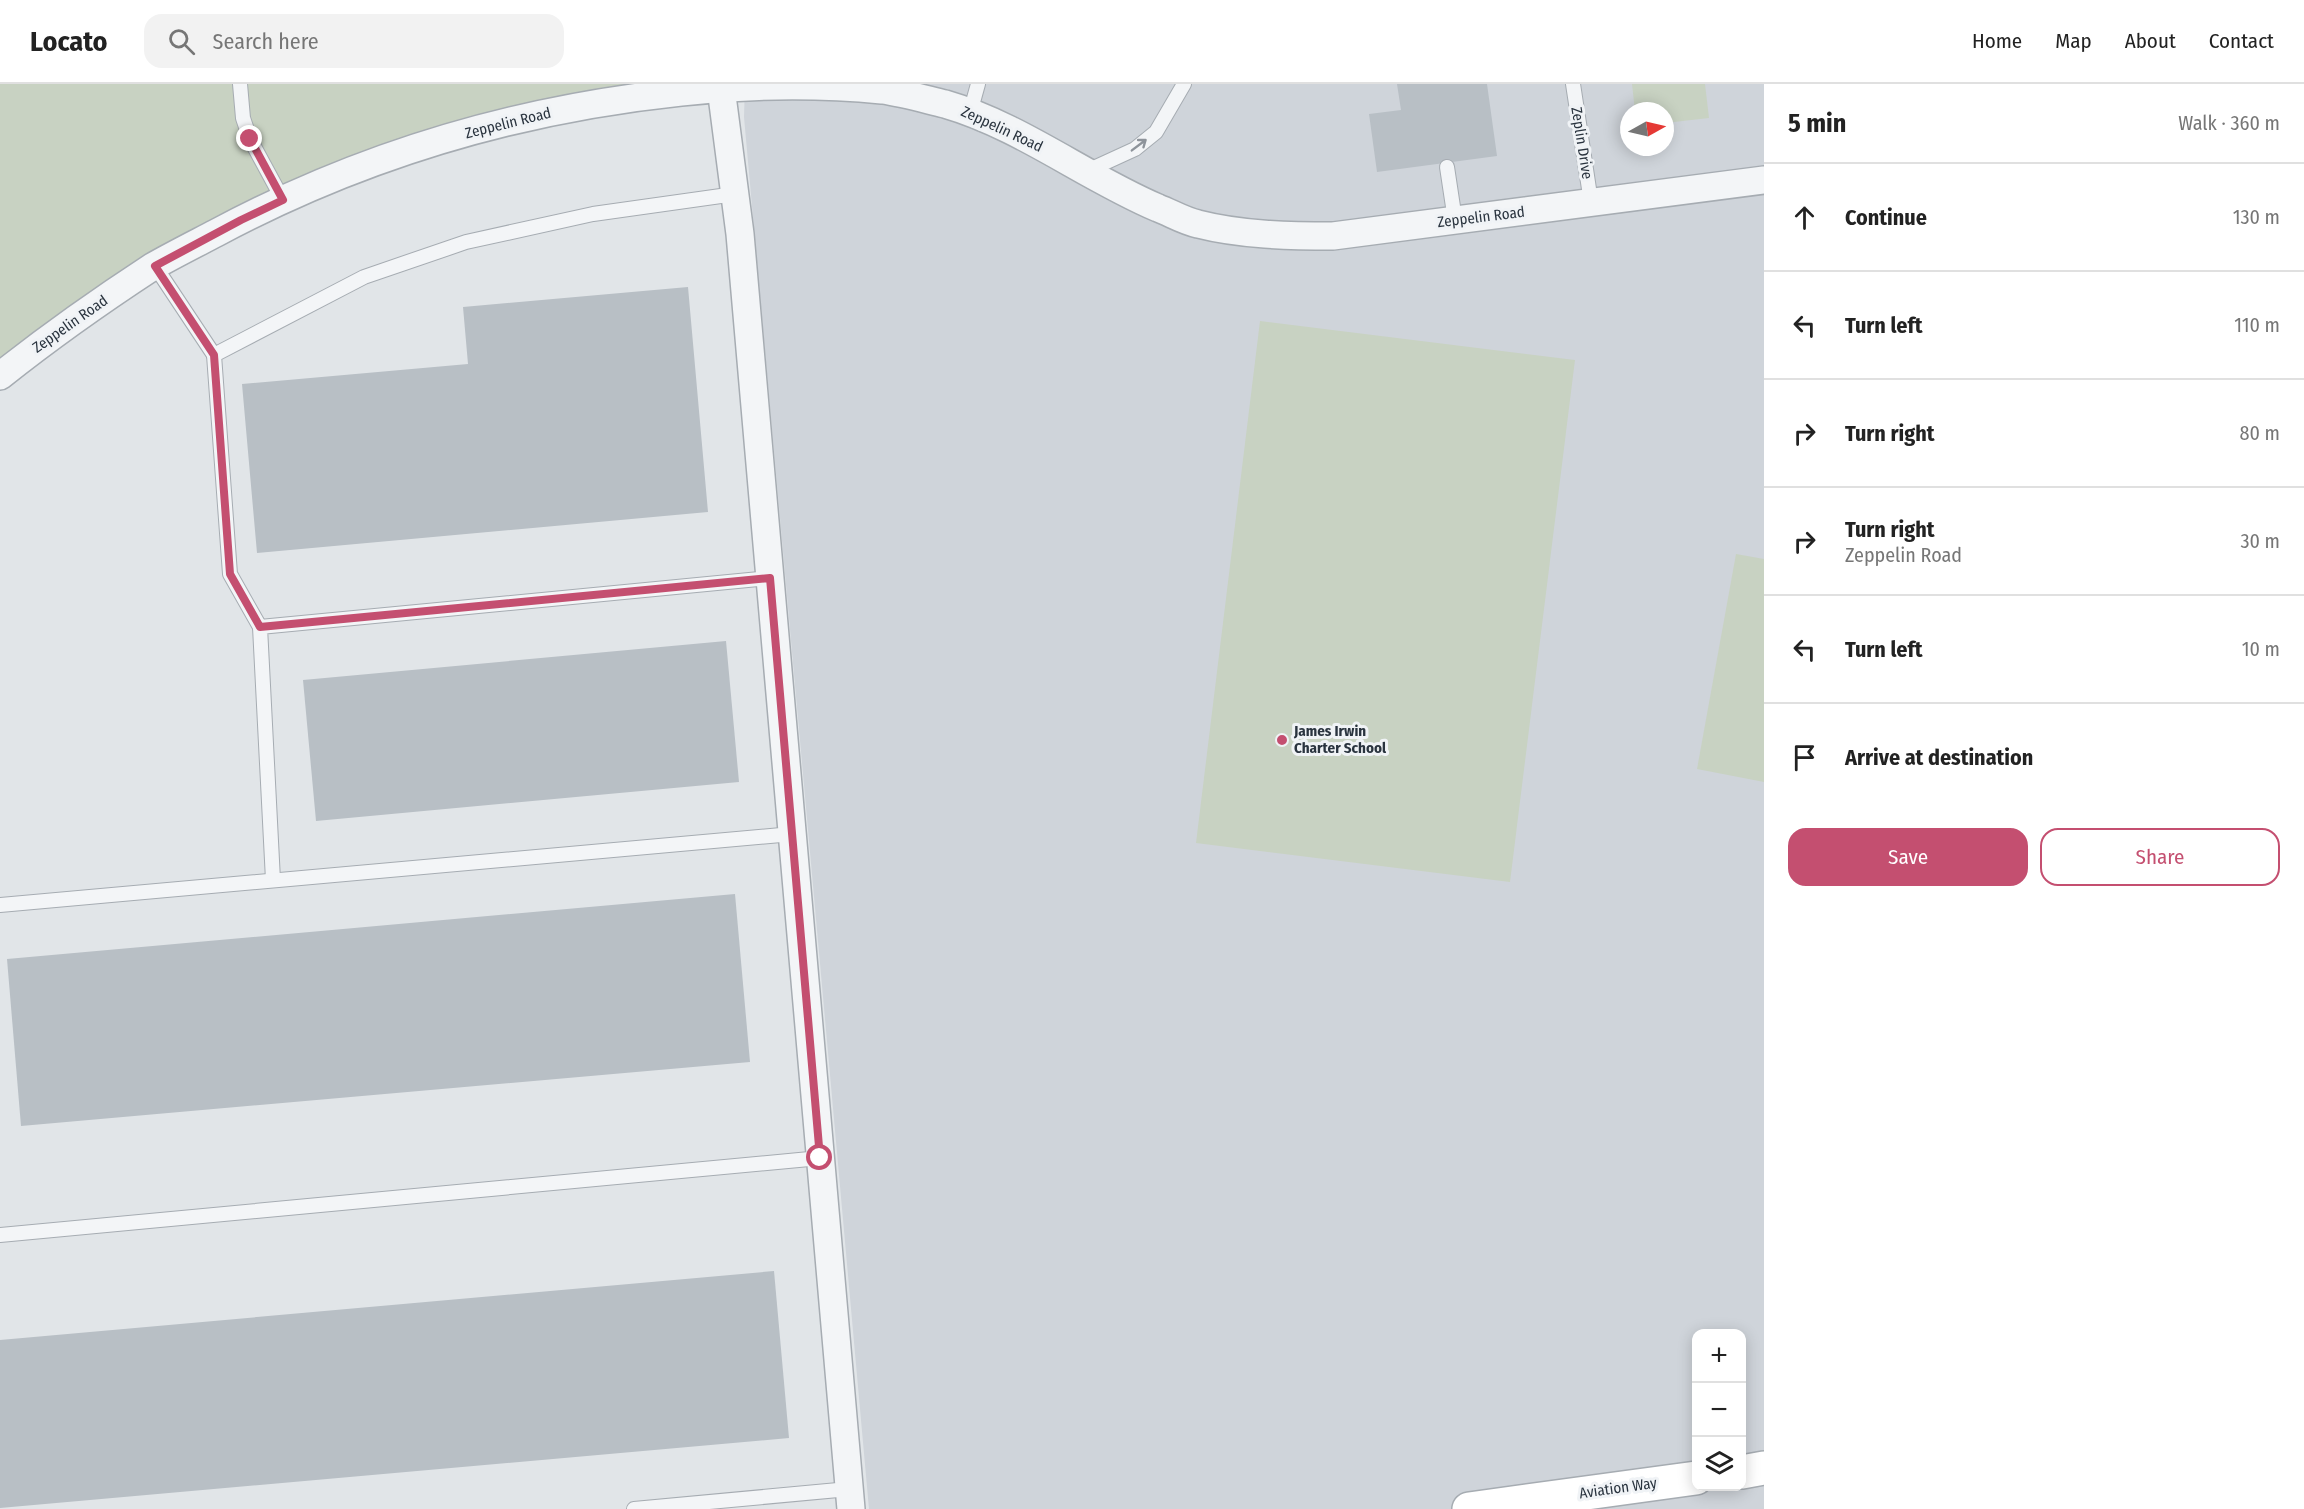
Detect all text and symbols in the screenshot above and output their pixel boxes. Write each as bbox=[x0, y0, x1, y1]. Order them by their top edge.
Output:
search box bbox=[144, 14, 564, 68]
text: Locato bbox=[30, 25, 108, 58]
icon: search bbox=[165, 25, 198, 58]
text: Search here bbox=[213, 28, 319, 55]
text: Home bbox=[1972, 28, 2022, 54]
text: Map bbox=[2055, 28, 2092, 54]
text: About bbox=[2125, 28, 2176, 54]
text: Contact bbox=[2209, 28, 2274, 54]
street label: Zeppelin Road bbox=[958, 102, 1046, 156]
north arrow bbox=[1620, 102, 1674, 156]
street label: Zeppelin Road bbox=[463, 104, 553, 142]
street label: Zeplin Drive bbox=[1567, 106, 1597, 180]
text: 5 min bbox=[1788, 108, 1846, 139]
text: Walk · 360 m bbox=[2178, 111, 2280, 135]
route end bbox=[236, 125, 262, 151]
one-way arrow bbox=[1130, 139, 1146, 152]
icon: ahead bbox=[1788, 201, 1821, 234]
street label: Zeppelin Road bbox=[1436, 203, 1526, 231]
text: Continue bbox=[1845, 204, 1927, 231]
text: 130 m bbox=[2233, 205, 2280, 229]
street label: Zeppelin Road bbox=[29, 291, 111, 357]
icon: left bbox=[1788, 309, 1821, 342]
text: Turn left bbox=[1845, 312, 1923, 339]
text: 110 m bbox=[2234, 313, 2280, 337]
icon: right bbox=[1788, 417, 1821, 450]
text: Turn right bbox=[1845, 420, 1934, 447]
text: 80 m bbox=[2240, 421, 2280, 445]
text: Turn right bbox=[1845, 516, 1934, 543]
icon: right bbox=[1788, 525, 1821, 558]
text: 30 m bbox=[2240, 529, 2280, 553]
text: Zeppelin Road bbox=[1845, 543, 1962, 567]
icon: left bbox=[1788, 633, 1821, 666]
text: Turn left bbox=[1845, 636, 1923, 663]
text: 10 m bbox=[2242, 637, 2280, 661]
place label: James Irwin Charter School bbox=[1293, 722, 1387, 757]
marker: James Irwin Charter School bbox=[1275, 733, 1289, 747]
icon: arrive bbox=[1788, 741, 1821, 774]
text: Arrive at destination bbox=[1845, 744, 2033, 771]
button: Save bbox=[1788, 828, 2028, 886]
button: Share bbox=[2040, 828, 2280, 886]
route start bbox=[806, 1144, 832, 1170]
map controls bbox=[1692, 1329, 1746, 1491]
button: + bbox=[1692, 1329, 1746, 1383]
button: − bbox=[1692, 1383, 1746, 1437]
button: layers bbox=[1692, 1437, 1746, 1491]
street label: Aviation Way bbox=[1578, 1474, 1658, 1502]

